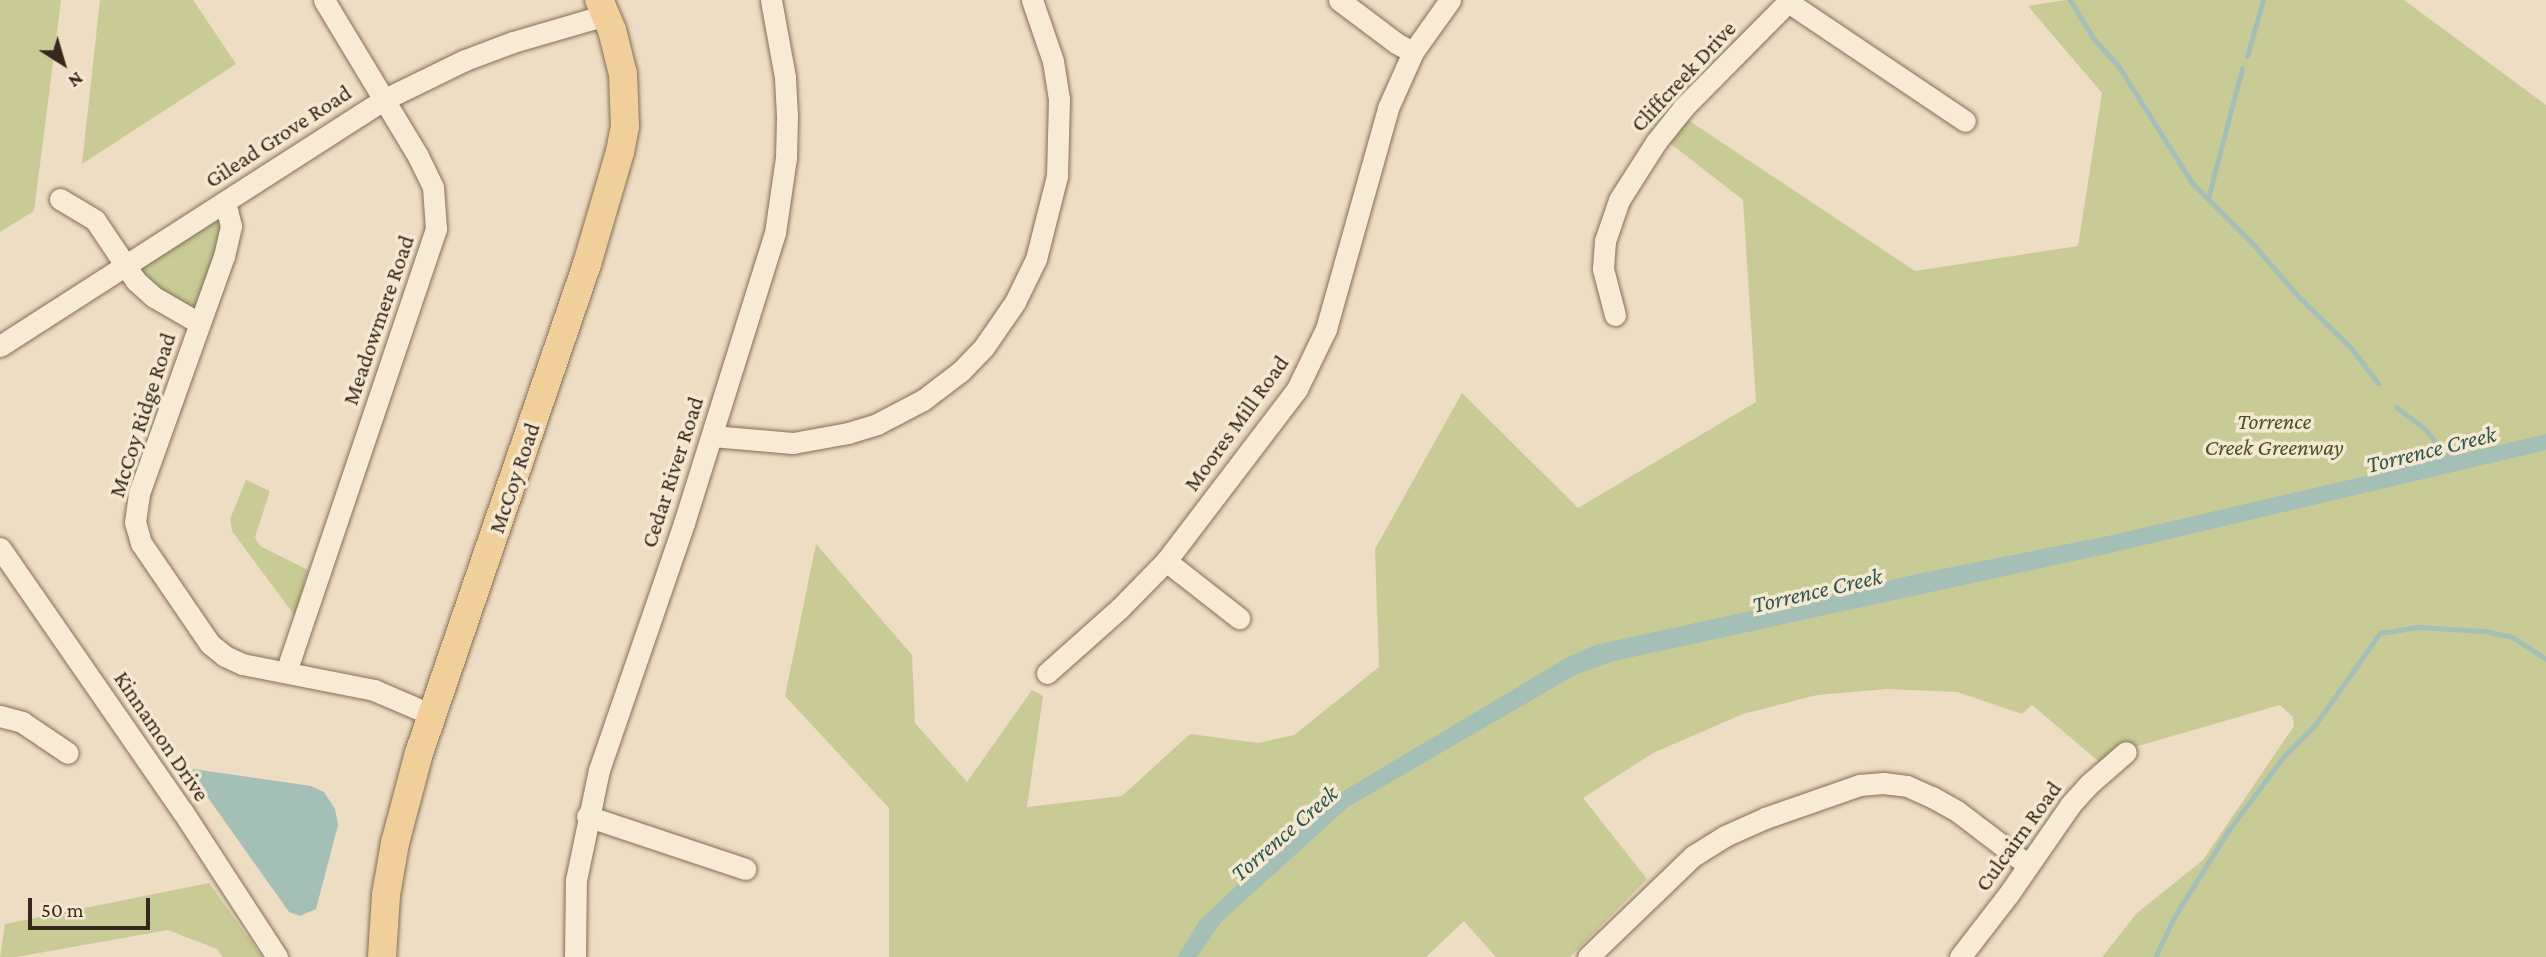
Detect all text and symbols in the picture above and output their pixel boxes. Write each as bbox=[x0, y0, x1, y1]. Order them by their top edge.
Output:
street label: Cliffcreek Drive bbox=[1625, 15, 1741, 137]
north arrow bbox=[28, 28, 98, 98]
text: N bbox=[64, 68, 87, 92]
street label: Gilead Grove Road bbox=[200, 78, 356, 194]
street label: Meadowmere Road bbox=[336, 232, 420, 408]
street label: McCoy Ridge Road bbox=[102, 329, 182, 501]
street label: Moores Mill Road bbox=[1177, 350, 1295, 496]
street label: Cedar River Road bbox=[635, 393, 709, 551]
park label: Torrence Creek Greenway bbox=[2204, 407, 2344, 461]
street label: McCoy Road bbox=[482, 419, 546, 537]
water label: Torrence Creek bbox=[2363, 419, 2499, 479]
water label: Torrence Creek bbox=[1749, 561, 1885, 619]
street label: Kinnamon Drive bbox=[108, 666, 216, 806]
street label: Culcairn Road bbox=[1969, 776, 2067, 896]
water label: Torrence Creek bbox=[1224, 779, 1344, 887]
scale bar bbox=[32, 884, 154, 928]
text: 50 m bbox=[41, 898, 84, 922]

